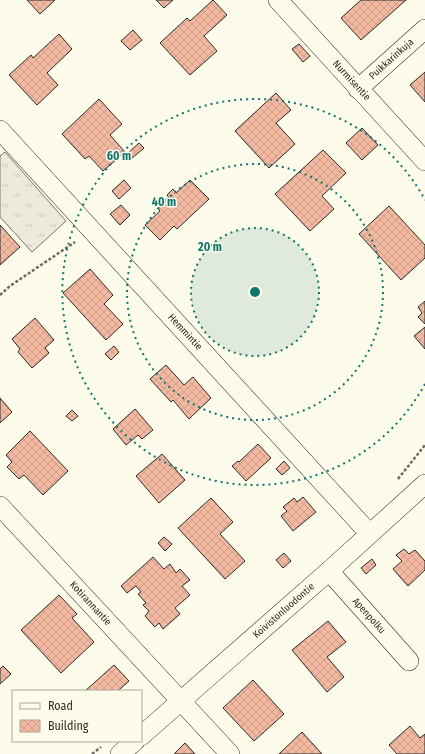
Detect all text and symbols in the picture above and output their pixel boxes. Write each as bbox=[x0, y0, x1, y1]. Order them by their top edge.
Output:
street label: Puikkarinkuja bbox=[367, 36, 416, 82]
street label: Nurmisentie bbox=[330, 58, 373, 103]
text: 60 m bbox=[107, 149, 131, 163]
text: 40 m bbox=[152, 195, 176, 209]
text: 20 m bbox=[197, 240, 222, 254]
centre of rings bbox=[248, 285, 262, 299]
street label: Hemmintie bbox=[165, 311, 205, 353]
street label: Kotirannantie bbox=[67, 579, 114, 628]
street label: Koivistonluodontie bbox=[251, 580, 317, 641]
street label: Apenpolku bbox=[350, 595, 388, 636]
legend bbox=[12, 690, 142, 742]
text: Road bbox=[48, 699, 73, 713]
text: Building bbox=[48, 719, 89, 733]

